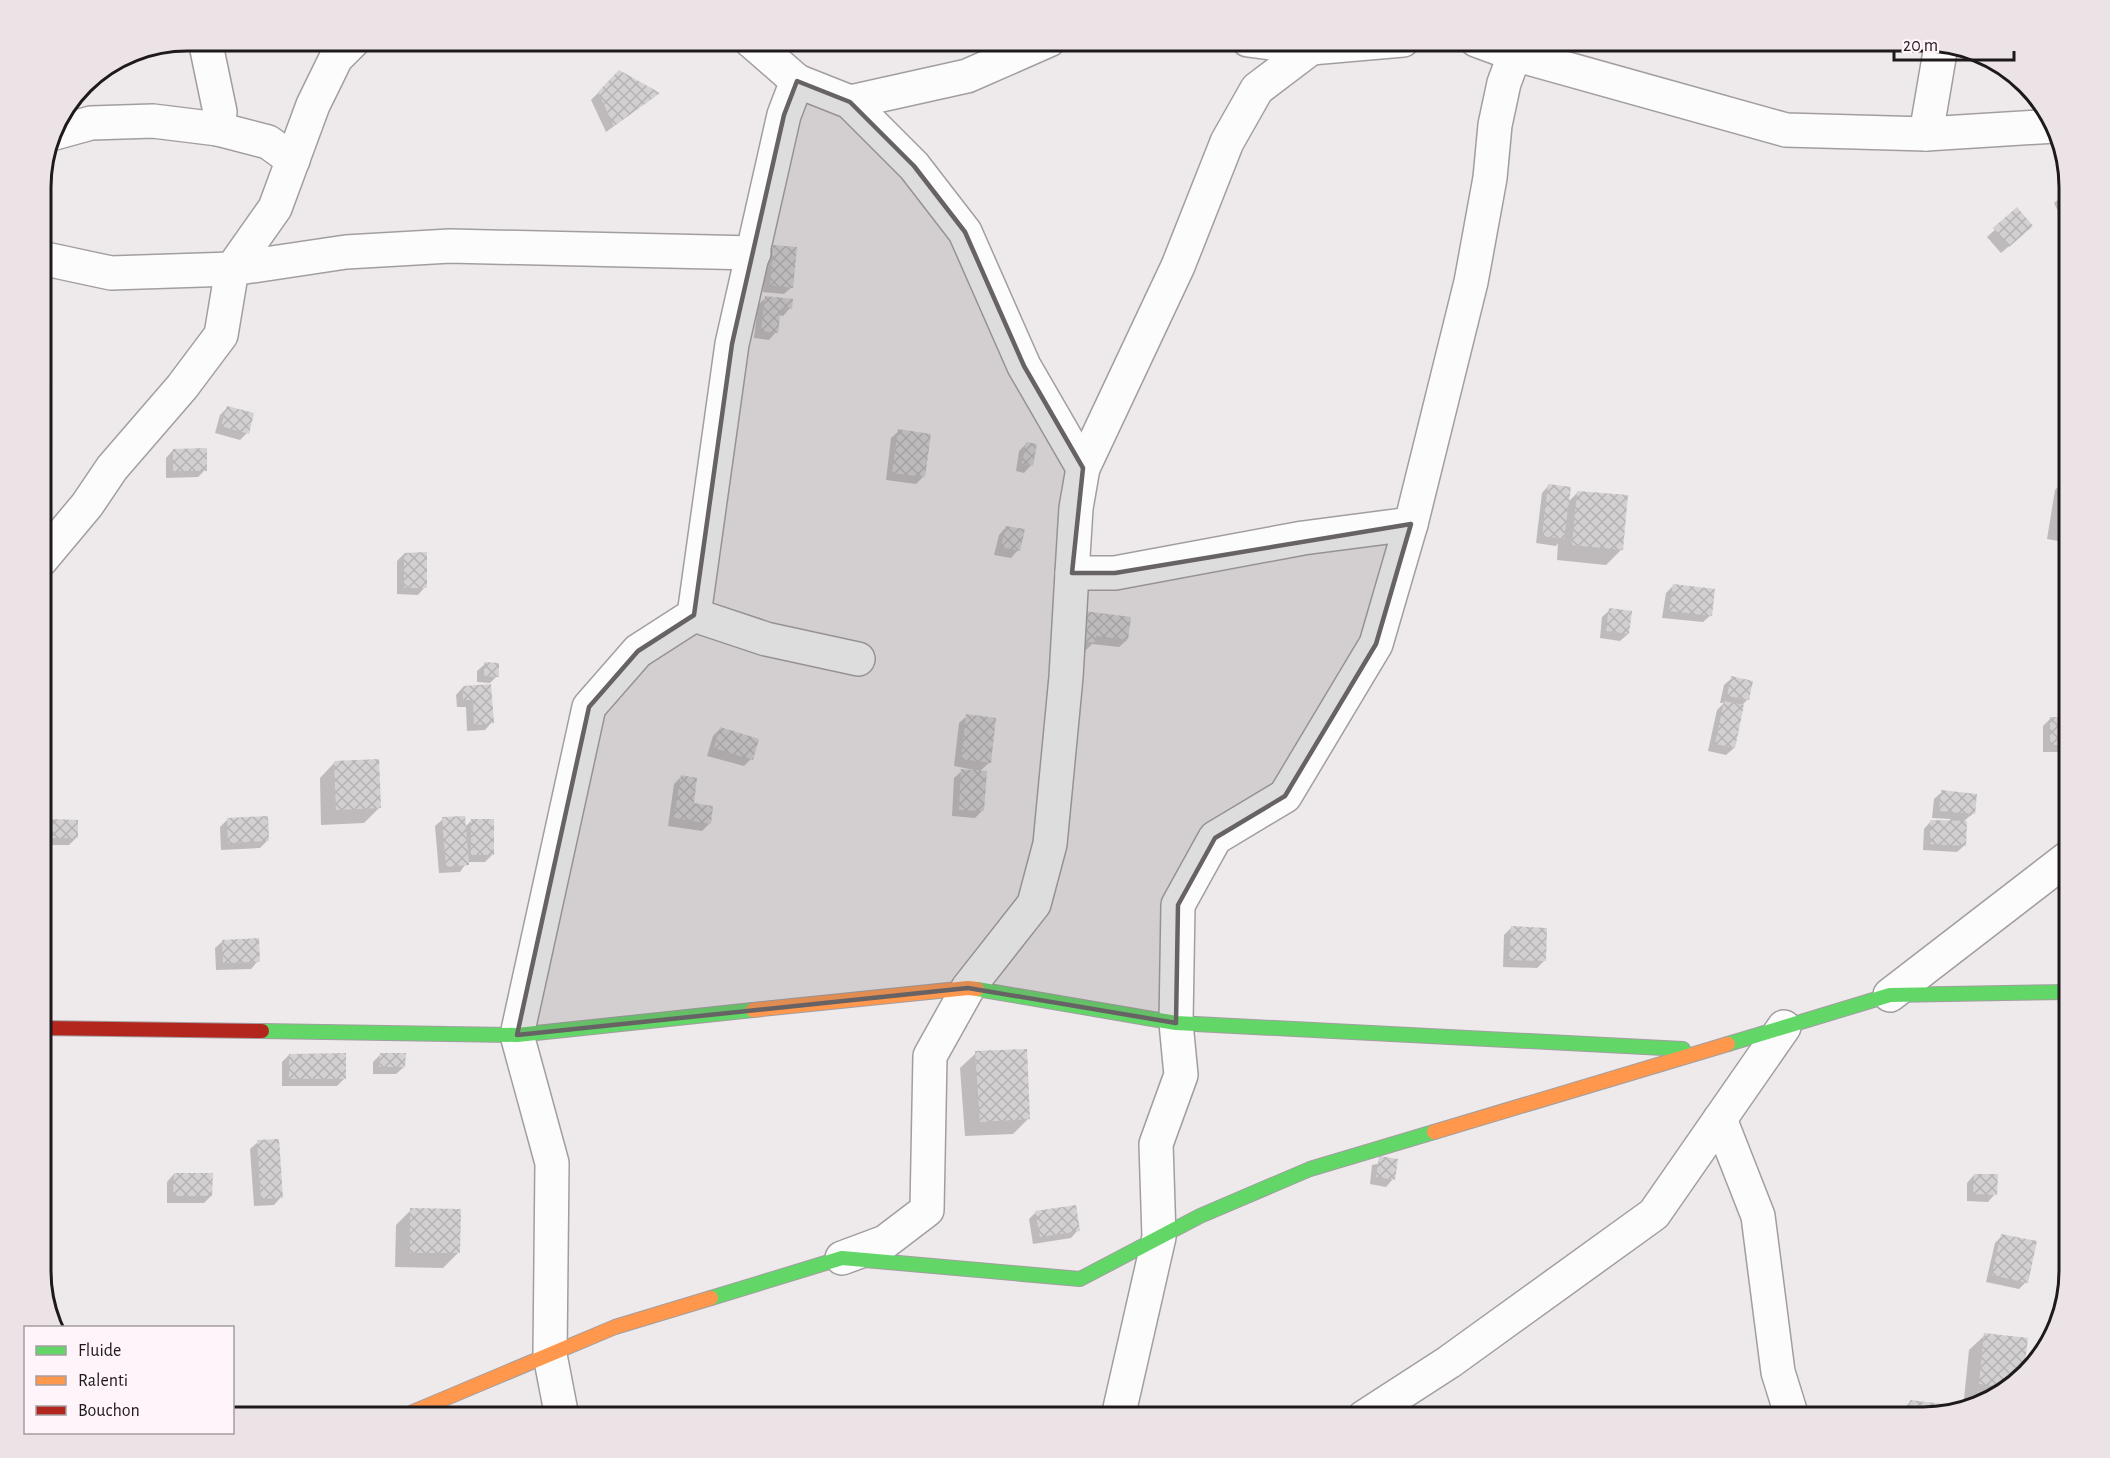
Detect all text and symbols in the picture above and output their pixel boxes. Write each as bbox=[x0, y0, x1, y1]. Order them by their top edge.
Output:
scale bar bbox=[1894, 24, 2014, 62]
text: 20 m bbox=[1903, 37, 1938, 55]
legend bbox=[24, 1326, 234, 1434]
text: Fluide bbox=[78, 1342, 121, 1360]
text: Ralenti bbox=[78, 1372, 128, 1390]
text: Bouchon bbox=[78, 1402, 140, 1420]

